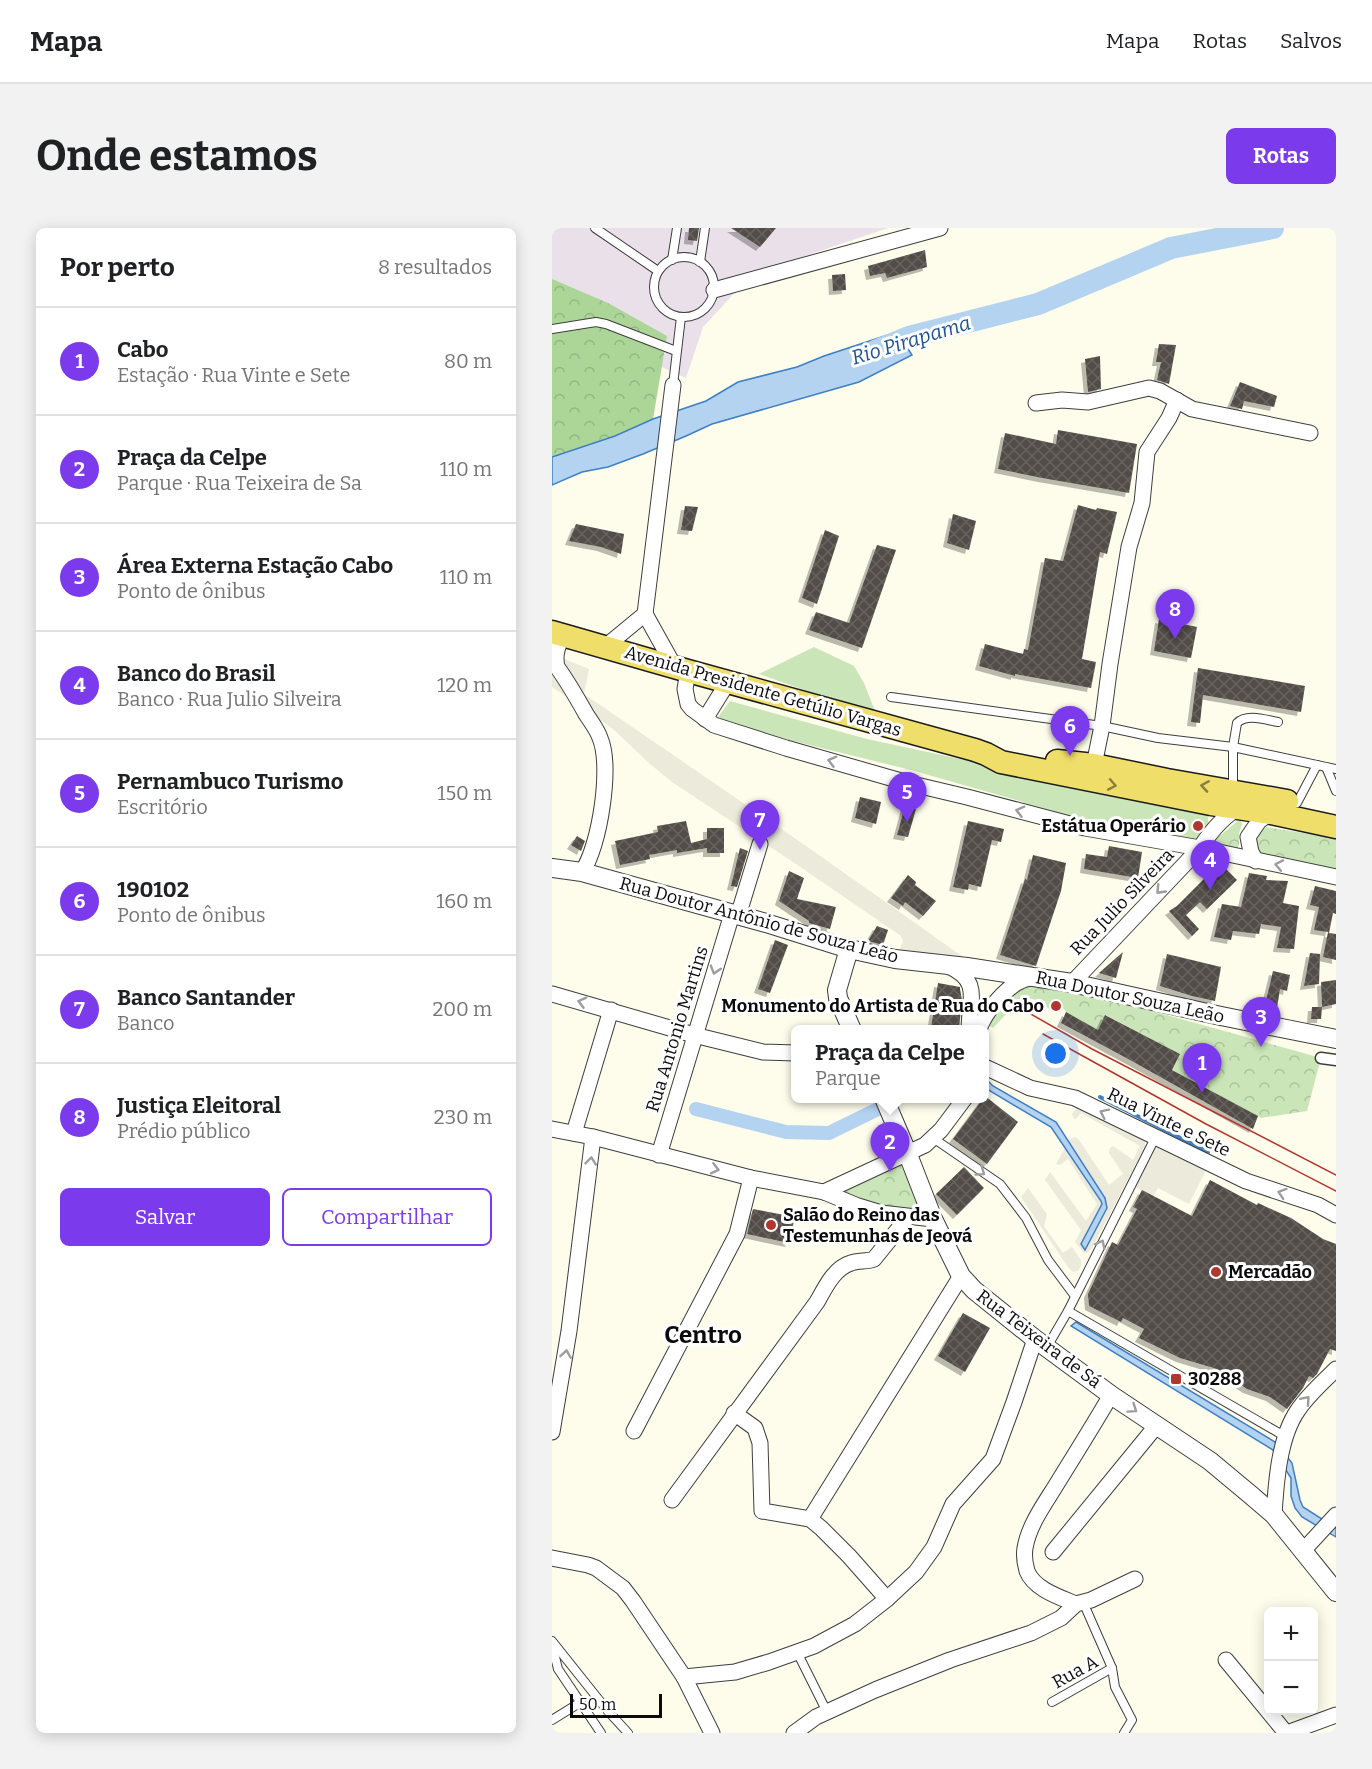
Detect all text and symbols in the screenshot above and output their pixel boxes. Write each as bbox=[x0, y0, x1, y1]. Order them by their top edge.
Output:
text: Mapa bbox=[30, 25, 103, 58]
text: Mapa bbox=[1106, 28, 1160, 54]
text: Rotas bbox=[1193, 28, 1247, 54]
text: Salvos bbox=[1280, 28, 1342, 54]
button: Rotas bbox=[1226, 128, 1336, 184]
text: Onde estamos bbox=[36, 131, 318, 181]
text: Por perto bbox=[60, 252, 175, 283]
text: 8 resultados bbox=[378, 255, 492, 279]
water label: Rio Pirapama bbox=[849, 311, 973, 369]
text: Cabo bbox=[117, 336, 169, 363]
text: 1 bbox=[75, 349, 84, 373]
text: 80 m bbox=[444, 349, 492, 373]
text: Estação · Rua Vinte e Sete bbox=[117, 363, 350, 387]
text: Praça da Celpe bbox=[117, 444, 267, 471]
text: 2 bbox=[74, 457, 85, 481]
text: 110 m bbox=[440, 457, 492, 481]
text: Parque · Rua Teixeira de Sa bbox=[117, 471, 362, 495]
text: Área Externa Estação Cabo bbox=[117, 552, 393, 579]
text: 3 bbox=[74, 565, 85, 589]
text: 110 m bbox=[440, 565, 492, 589]
text: Ponto de ônibus bbox=[117, 579, 266, 603]
pin: 8 bbox=[1156, 590, 1194, 639]
street label: Avenida Presidente Getúlio Vargas bbox=[622, 641, 904, 741]
text: Banco do Brasil bbox=[117, 660, 276, 687]
text: 4 bbox=[73, 673, 86, 697]
text: 120 m bbox=[437, 673, 492, 697]
text: Banco · Rua Julio Silveira bbox=[117, 687, 342, 711]
pin: 6 bbox=[1050, 706, 1090, 756]
one-way arrow bbox=[827, 755, 837, 768]
text: Pernambuco Turismo bbox=[117, 768, 343, 795]
pin: 5 bbox=[888, 772, 926, 822]
one-way arrow bbox=[1107, 778, 1117, 791]
text: 5 bbox=[74, 781, 85, 805]
text: 150 m bbox=[437, 781, 492, 805]
one-way arrow bbox=[1200, 781, 1210, 793]
text: Escritório bbox=[117, 795, 208, 819]
pin: 7 bbox=[740, 800, 780, 850]
one-way arrow bbox=[1015, 806, 1026, 818]
place label: Estátua Operário bbox=[1041, 815, 1186, 837]
marker: Estátua Operário bbox=[1191, 819, 1205, 833]
pin: 4 bbox=[1190, 840, 1230, 890]
street label: Rua Julio Silveira bbox=[1066, 844, 1178, 960]
one-way arrow bbox=[1274, 859, 1284, 872]
street label: Rua Doutor Antônio de Souza Leão bbox=[617, 872, 901, 968]
text: 190102 bbox=[117, 876, 189, 903]
one-way arrow bbox=[1156, 884, 1167, 894]
text: 6 bbox=[74, 889, 85, 913]
text: 160 m bbox=[436, 889, 492, 913]
text: Ponto de ônibus bbox=[117, 903, 266, 927]
street label: Rua Antonio Martins bbox=[641, 943, 713, 1115]
one-way arrow bbox=[710, 964, 722, 975]
street label: Rua Doutor Souza Leão bbox=[1034, 966, 1226, 1028]
text: Banco Santander bbox=[117, 984, 295, 1011]
place label: Monumento do Artista de Rua do Cabo bbox=[721, 995, 1044, 1017]
text: 7 bbox=[74, 997, 85, 1021]
text: 200 m bbox=[432, 997, 492, 1021]
one-way arrow bbox=[577, 997, 587, 1010]
pin: 3 bbox=[1242, 998, 1280, 1047]
marker: Monumento do Artista de Rua do Cabo bbox=[1049, 999, 1063, 1013]
text: Banco bbox=[117, 1011, 174, 1035]
popup bbox=[791, 1025, 989, 1103]
text: Praça da Celpe bbox=[815, 1039, 965, 1066]
your location bbox=[1041, 1039, 1070, 1068]
pin: 1 bbox=[1182, 1044, 1222, 1093]
text: Parque bbox=[815, 1066, 881, 1090]
street label: Rua Vinte e Sete bbox=[1104, 1083, 1234, 1161]
text: Justiça Eleitoral bbox=[117, 1092, 281, 1119]
text: 8 bbox=[73, 1105, 86, 1129]
text: 230 m bbox=[434, 1105, 492, 1129]
one-way arrow bbox=[1100, 1109, 1111, 1120]
text: Prédio público bbox=[117, 1119, 250, 1143]
pin: 2 bbox=[870, 1122, 910, 1172]
one-way arrow bbox=[584, 1156, 597, 1165]
one-way arrow bbox=[710, 1162, 720, 1174]
one-way arrow bbox=[975, 1165, 986, 1176]
button: Salvar bbox=[60, 1188, 270, 1246]
button: Compartilhar bbox=[282, 1188, 492, 1246]
one-way arrow bbox=[1277, 1188, 1288, 1200]
place label: Salão do Reino das Testemunhas de Jeová bbox=[783, 1204, 972, 1247]
marker: Salão do Reino das Testemunhas de Jeová bbox=[764, 1218, 778, 1232]
one-way arrow bbox=[1094, 1240, 1105, 1251]
place label: Mercadão bbox=[1228, 1261, 1312, 1283]
marker: Mercadão bbox=[1209, 1265, 1223, 1279]
street label: Rua Teixeira de Sá bbox=[972, 1285, 1106, 1393]
district label: Centro bbox=[664, 1321, 742, 1349]
one-way arrow bbox=[559, 1349, 571, 1359]
place label: 30288 bbox=[1188, 1368, 1242, 1390]
marker: 30288 bbox=[1169, 1372, 1183, 1386]
one-way arrow bbox=[1299, 1396, 1310, 1407]
one-way arrow bbox=[1126, 1402, 1137, 1413]
map controls bbox=[1264, 1607, 1318, 1715]
button: + bbox=[1264, 1607, 1318, 1661]
street label: Rua A bbox=[1048, 1650, 1102, 1693]
button: − bbox=[1264, 1661, 1318, 1715]
scale bar bbox=[570, 1691, 662, 1718]
text: 50 m bbox=[579, 1695, 616, 1714]

